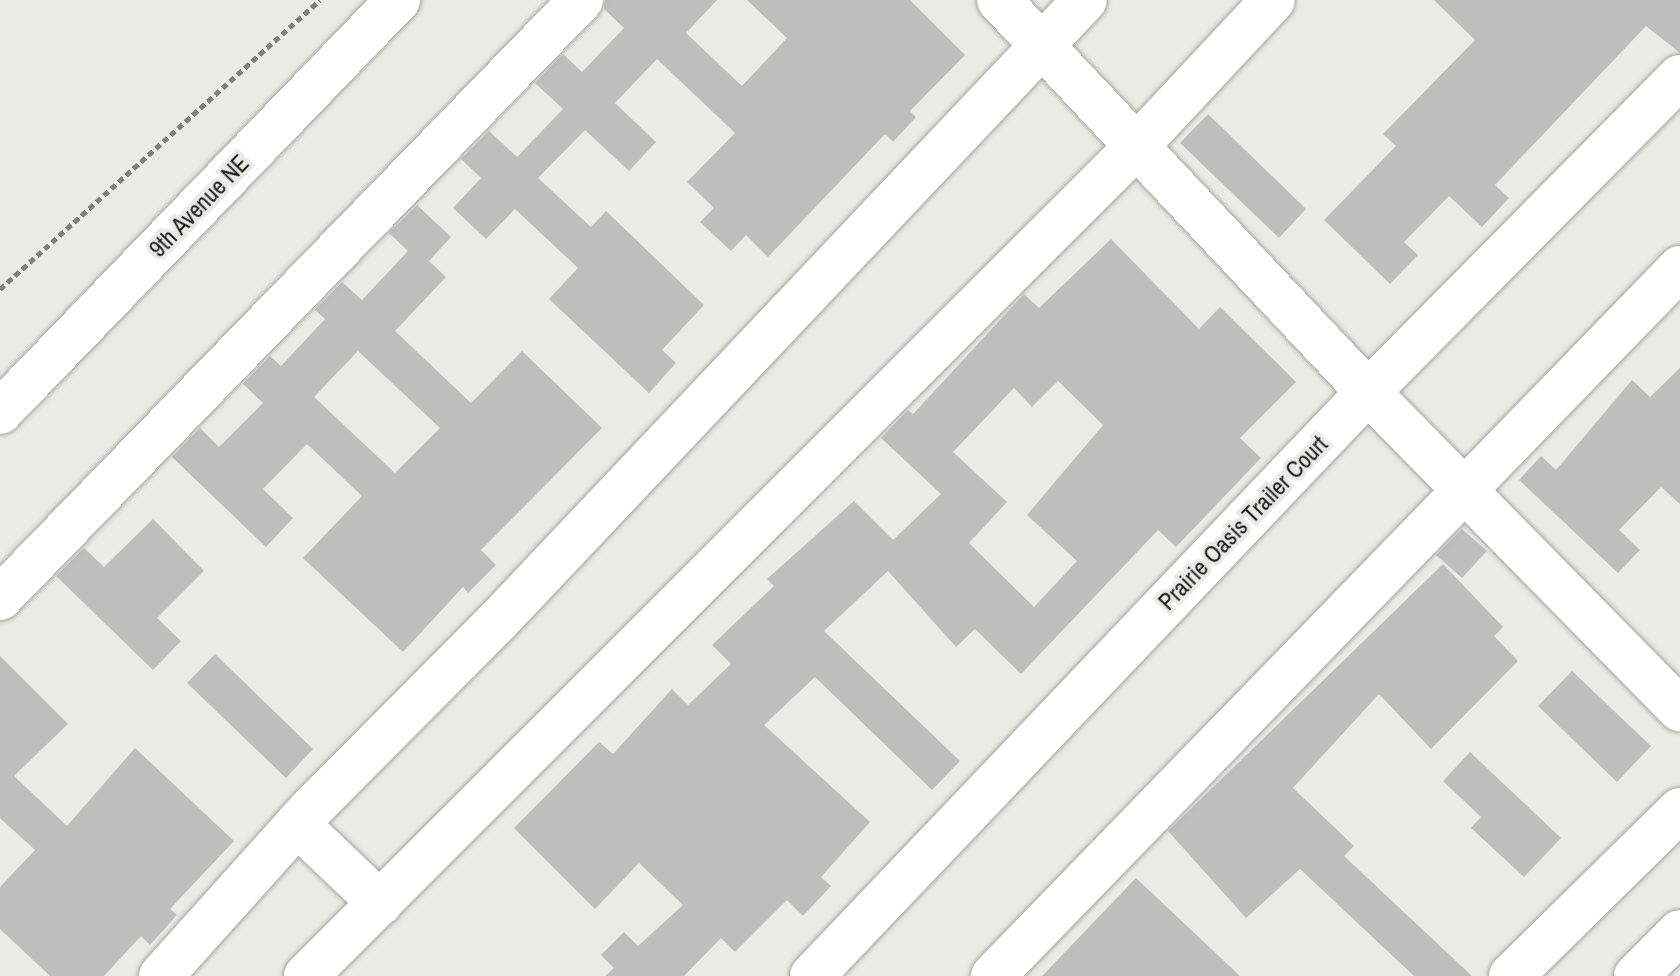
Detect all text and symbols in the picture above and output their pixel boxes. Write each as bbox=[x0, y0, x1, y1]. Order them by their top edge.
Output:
street label: 9th Avenue NE bbox=[143, 149, 255, 263]
street label: Prairie Oasis Trailer Court bbox=[1152, 430, 1334, 616]

